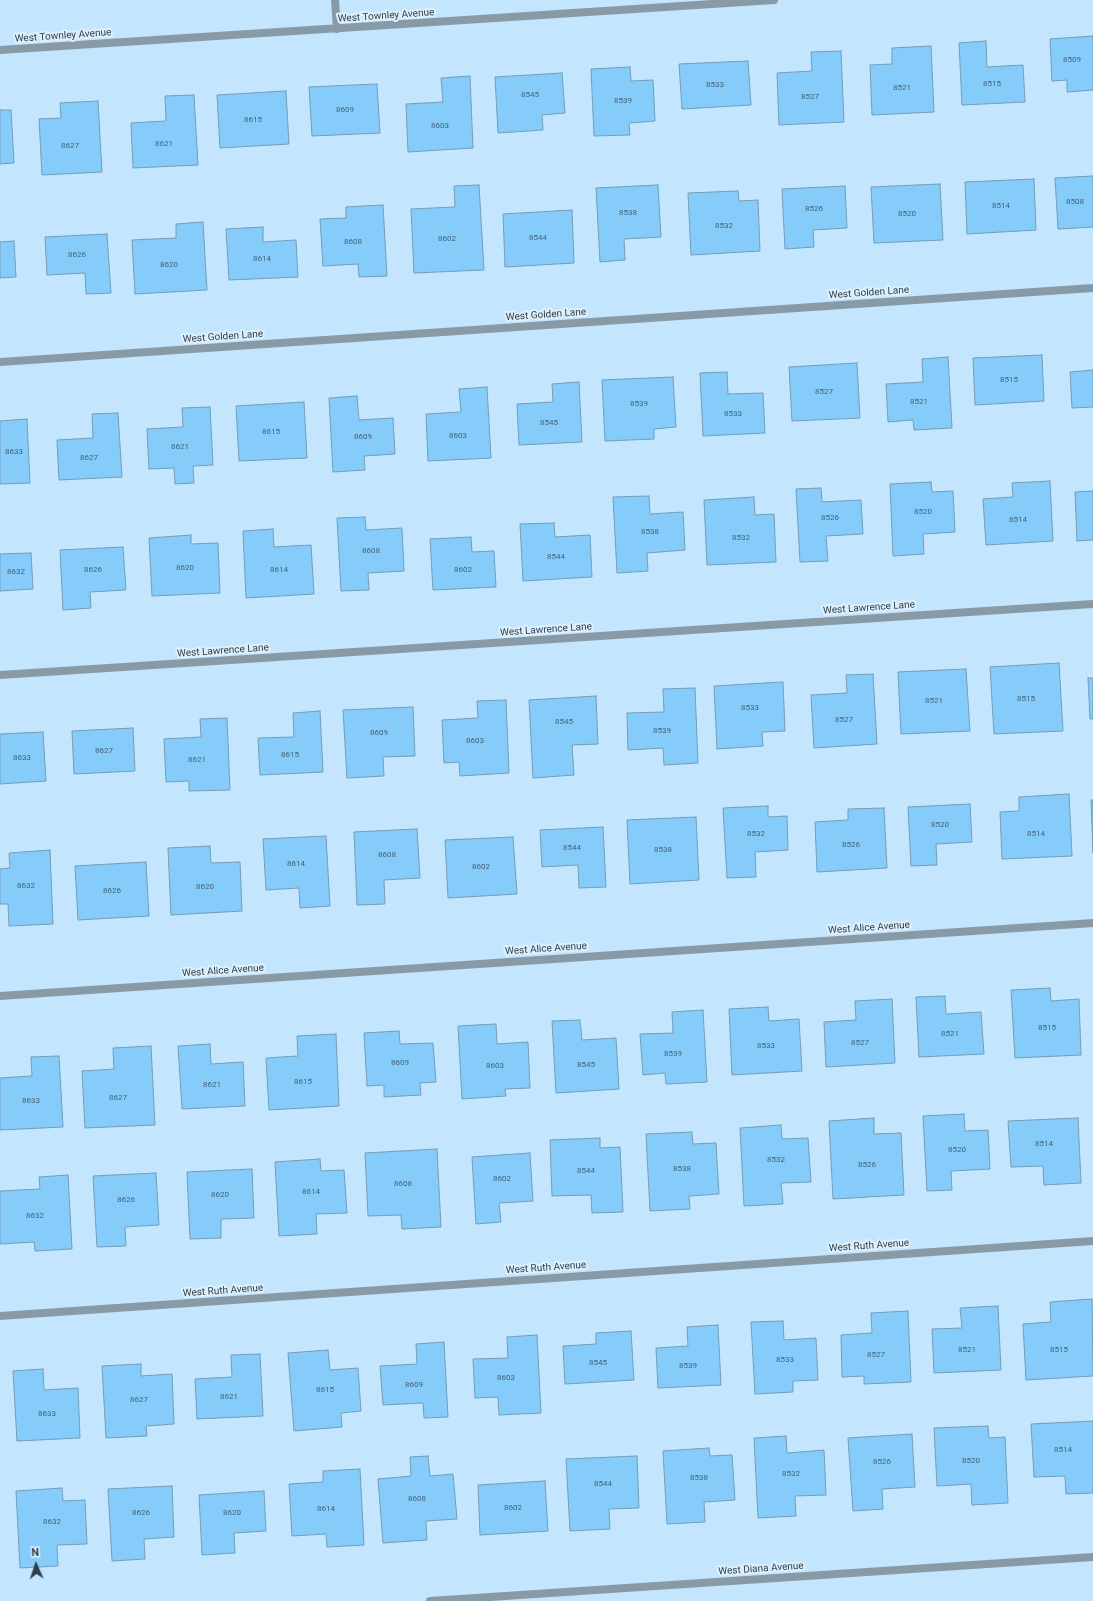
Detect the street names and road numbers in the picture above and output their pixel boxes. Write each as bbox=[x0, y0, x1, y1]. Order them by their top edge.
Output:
street label: West Townley Avenue bbox=[337, 7, 435, 25]
street label: West Townley Avenue bbox=[14, 27, 112, 45]
street label: West Golden Lane bbox=[828, 284, 910, 302]
street label: West Golden Lane bbox=[505, 306, 587, 324]
street label: West Golden Lane bbox=[182, 328, 264, 346]
street label: West Lawrence Lane bbox=[823, 599, 915, 617]
street label: West Lawrence Lane bbox=[500, 621, 592, 639]
street label: West Lawrence Lane bbox=[177, 642, 269, 660]
street label: West Alice Avenue bbox=[828, 919, 910, 937]
street label: West Alice Avenue bbox=[505, 940, 587, 958]
street label: West Alice Avenue bbox=[182, 962, 264, 980]
street label: West Ruth Avenue bbox=[828, 1237, 910, 1255]
street label: West Ruth Avenue bbox=[505, 1259, 587, 1277]
street label: West Ruth Avenue bbox=[182, 1282, 264, 1300]
street label: West Diana Avenue bbox=[718, 1560, 804, 1578]

